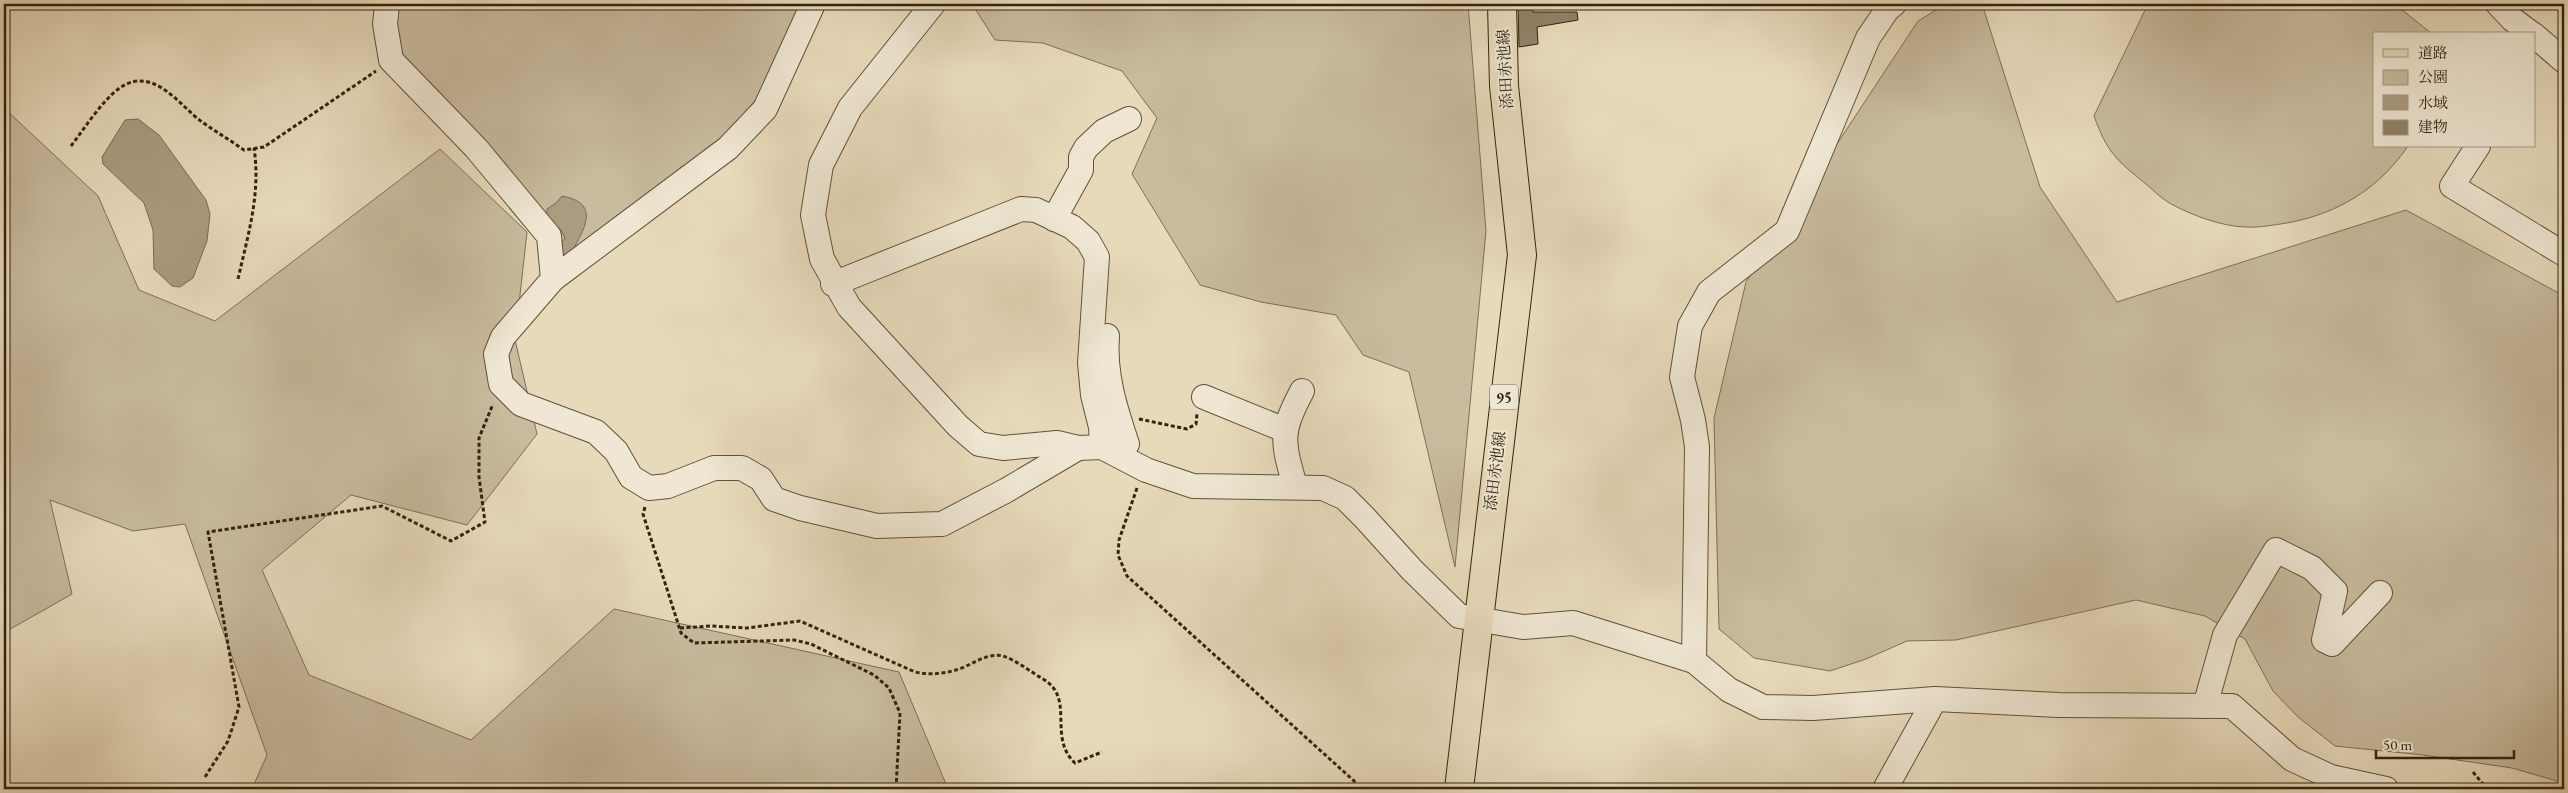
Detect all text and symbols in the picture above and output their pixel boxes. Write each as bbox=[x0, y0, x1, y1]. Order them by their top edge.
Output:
street label: 添田赤池線 bbox=[1492, 28, 1518, 110]
legend bbox=[2373, 32, 2536, 148]
text: 道路 bbox=[2418, 43, 2448, 62]
text: 公園 bbox=[2418, 67, 2448, 86]
text: 水域 bbox=[2418, 93, 2448, 112]
text: 建物 bbox=[2418, 117, 2448, 136]
road number: 95 bbox=[1490, 384, 1518, 410]
street label: 添田赤池線 bbox=[1480, 430, 1510, 512]
scale bar bbox=[2376, 728, 2513, 760]
text: 50 m bbox=[2383, 735, 2412, 754]

